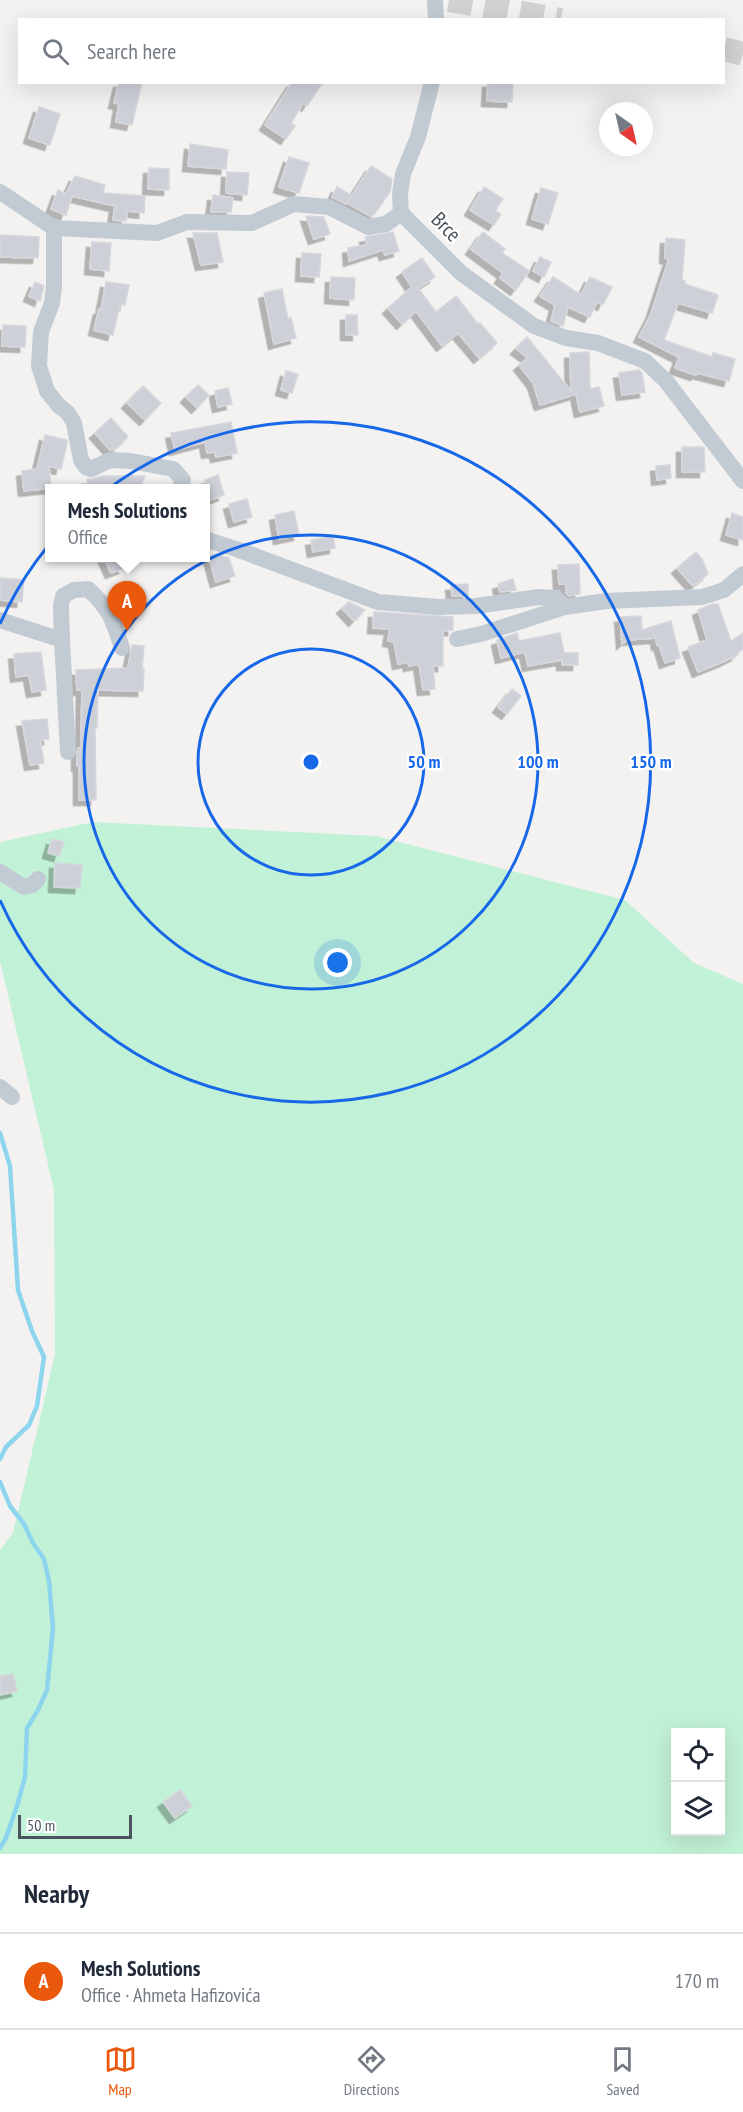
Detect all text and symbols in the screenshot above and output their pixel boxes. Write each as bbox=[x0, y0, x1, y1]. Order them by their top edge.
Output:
search box bbox=[18, 18, 725, 84]
icon: search bbox=[39, 35, 72, 68]
text: Search here bbox=[87, 37, 176, 65]
north arrow bbox=[599, 102, 653, 156]
street label: Brce bbox=[426, 206, 467, 247]
popup bbox=[45, 484, 210, 562]
text: Mesh Solutions bbox=[68, 496, 187, 524]
text: Office bbox=[68, 524, 108, 550]
pin: A bbox=[108, 582, 146, 631]
text: 50 m bbox=[408, 750, 440, 773]
text: 100 m bbox=[517, 750, 559, 773]
text: 150 m bbox=[630, 750, 672, 773]
centre of rings bbox=[301, 752, 321, 772]
your location bbox=[323, 948, 352, 977]
map controls bbox=[671, 1728, 725, 1836]
button: locate bbox=[671, 1728, 725, 1782]
button: layers bbox=[671, 1782, 725, 1836]
scale bar bbox=[18, 1812, 132, 1840]
text: 50 m bbox=[27, 1815, 55, 1835]
text: Nearby bbox=[24, 1877, 89, 1910]
text: Mesh Solutions bbox=[81, 1954, 200, 1982]
text: A bbox=[38, 1968, 49, 1994]
text: 170 m bbox=[675, 1968, 719, 1994]
text: Office · Ahmeta Hafizovića bbox=[81, 1982, 260, 2008]
tab: Map bbox=[104, 2043, 137, 2099]
tab: Directions bbox=[344, 2043, 399, 2099]
tab: Saved bbox=[606, 2043, 639, 2099]

